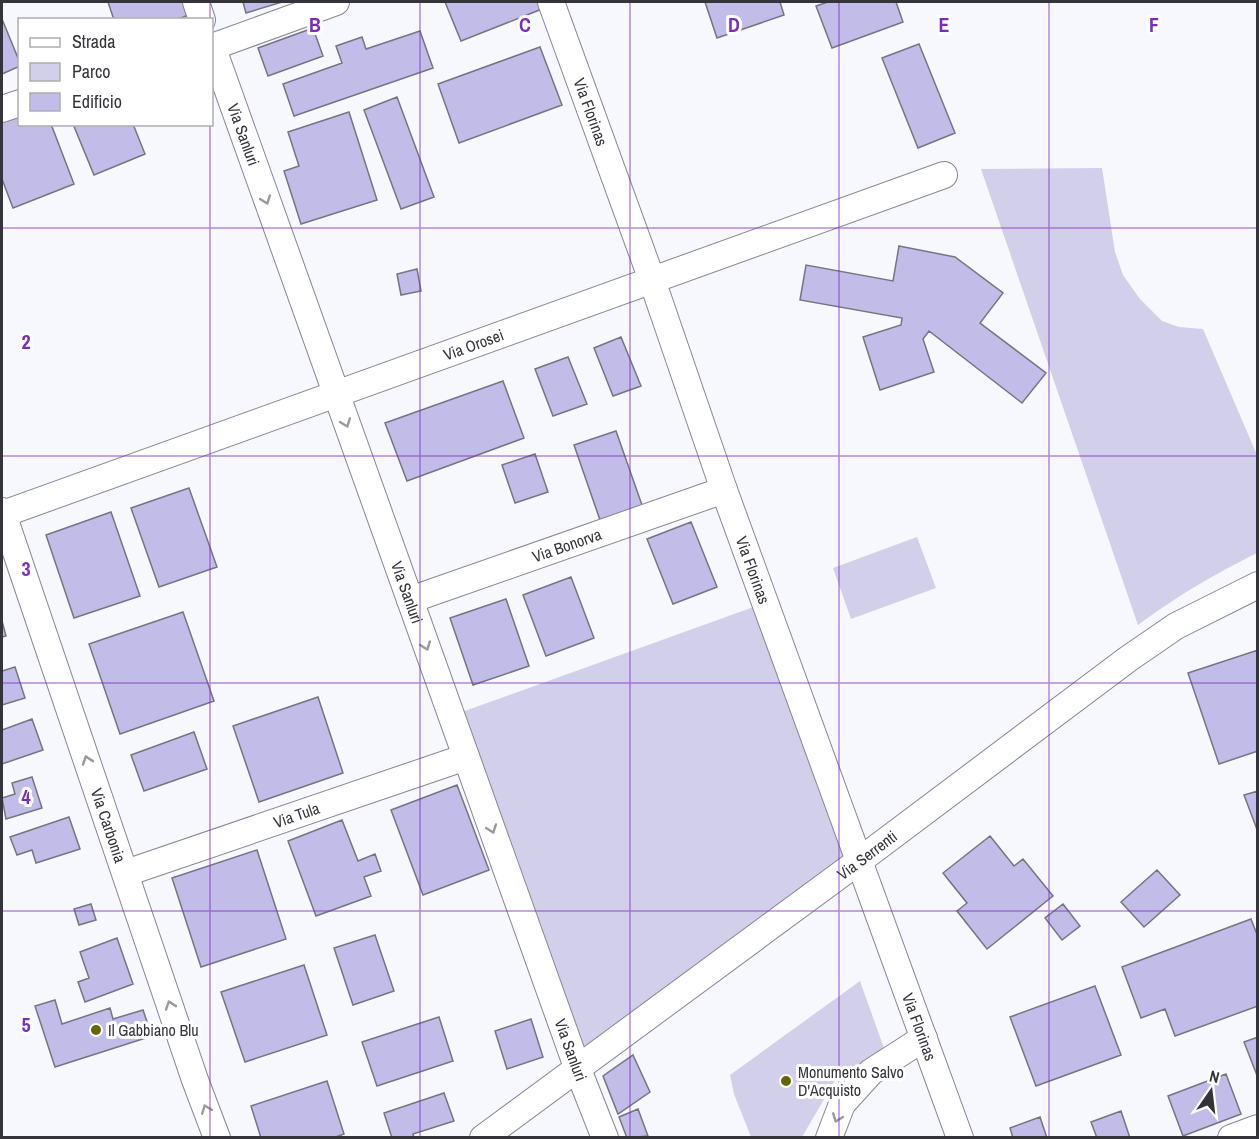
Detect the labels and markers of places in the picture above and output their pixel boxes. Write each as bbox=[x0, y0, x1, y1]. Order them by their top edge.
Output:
place label: Il Gabbiano Blu bbox=[108, 1019, 198, 1041]
marker: Il Gabbiano Blu bbox=[89, 1023, 103, 1037]
place label: Monumento Salvo D'Acquisto bbox=[798, 1061, 904, 1101]
marker: Monumento Salvo D'Acquisto bbox=[779, 1074, 793, 1088]

